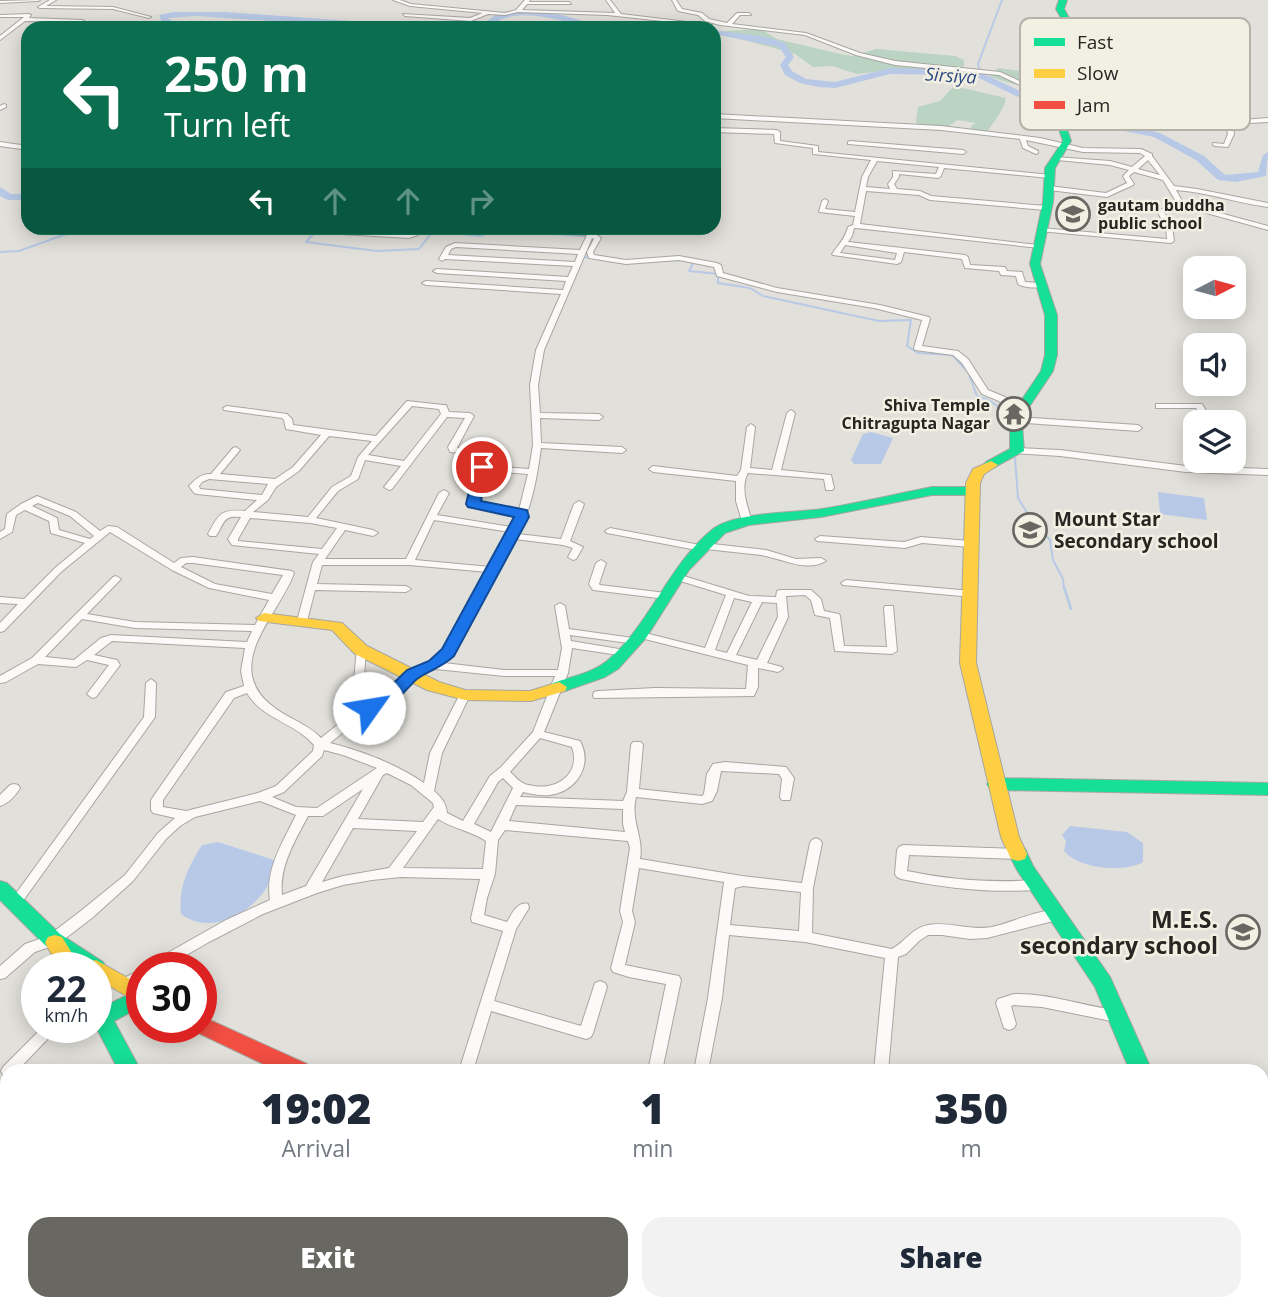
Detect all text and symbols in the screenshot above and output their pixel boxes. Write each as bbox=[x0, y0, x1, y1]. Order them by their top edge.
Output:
legend bbox=[1020, 18, 1250, 130]
text: Fast bbox=[1077, 29, 1113, 55]
text: 250 m bbox=[164, 40, 309, 106]
icon: left bbox=[49, 49, 140, 140]
text: Slow bbox=[1077, 60, 1119, 86]
water label: Sirsiya bbox=[924, 61, 978, 89]
text: Jam bbox=[1075, 92, 1110, 118]
text: Turn left bbox=[164, 103, 290, 146]
icon: left bbox=[243, 182, 281, 220]
icon: ahead bbox=[316, 182, 354, 220]
icon: ahead bbox=[389, 182, 427, 220]
icon: right bbox=[462, 182, 500, 220]
place label: gautam buddha public school bbox=[1098, 194, 1225, 234]
school or university icon: gautam buddha public school bbox=[1054, 195, 1092, 233]
north arrow bbox=[1183, 256, 1246, 318]
map controls bbox=[1183, 256, 1246, 473]
button: sound bbox=[1183, 333, 1246, 396]
place label: Shiva Temple Chitragupta Nagar bbox=[841, 394, 990, 434]
temple icon: Shiva Temple Chitragupta Nagar bbox=[995, 395, 1033, 433]
button: layers bbox=[1183, 410, 1246, 473]
pin bbox=[452, 437, 512, 497]
icon: arrive bbox=[463, 448, 501, 486]
place label: Mount Star Secondary school bbox=[1054, 506, 1219, 554]
school or university icon: Mount Star Secondary school bbox=[1011, 511, 1049, 549]
position arrow bbox=[332, 671, 406, 745]
place label: M.E.S. secondary school bbox=[1020, 903, 1218, 961]
school or university icon: M.E.S. secondary school bbox=[1224, 913, 1262, 951]
speed limit sign: 30 bbox=[126, 952, 217, 1043]
text: 22 bbox=[46, 965, 87, 1012]
text: km/h bbox=[45, 1003, 88, 1027]
text: 19:02 bbox=[261, 1079, 371, 1136]
text: 1 bbox=[641, 1079, 665, 1136]
text: 350 bbox=[934, 1079, 1008, 1136]
text: Arrival bbox=[282, 1132, 351, 1164]
text: min bbox=[632, 1132, 673, 1164]
text: m bbox=[961, 1132, 982, 1164]
button: Exit bbox=[28, 1217, 628, 1297]
button: Share bbox=[642, 1217, 1241, 1297]

